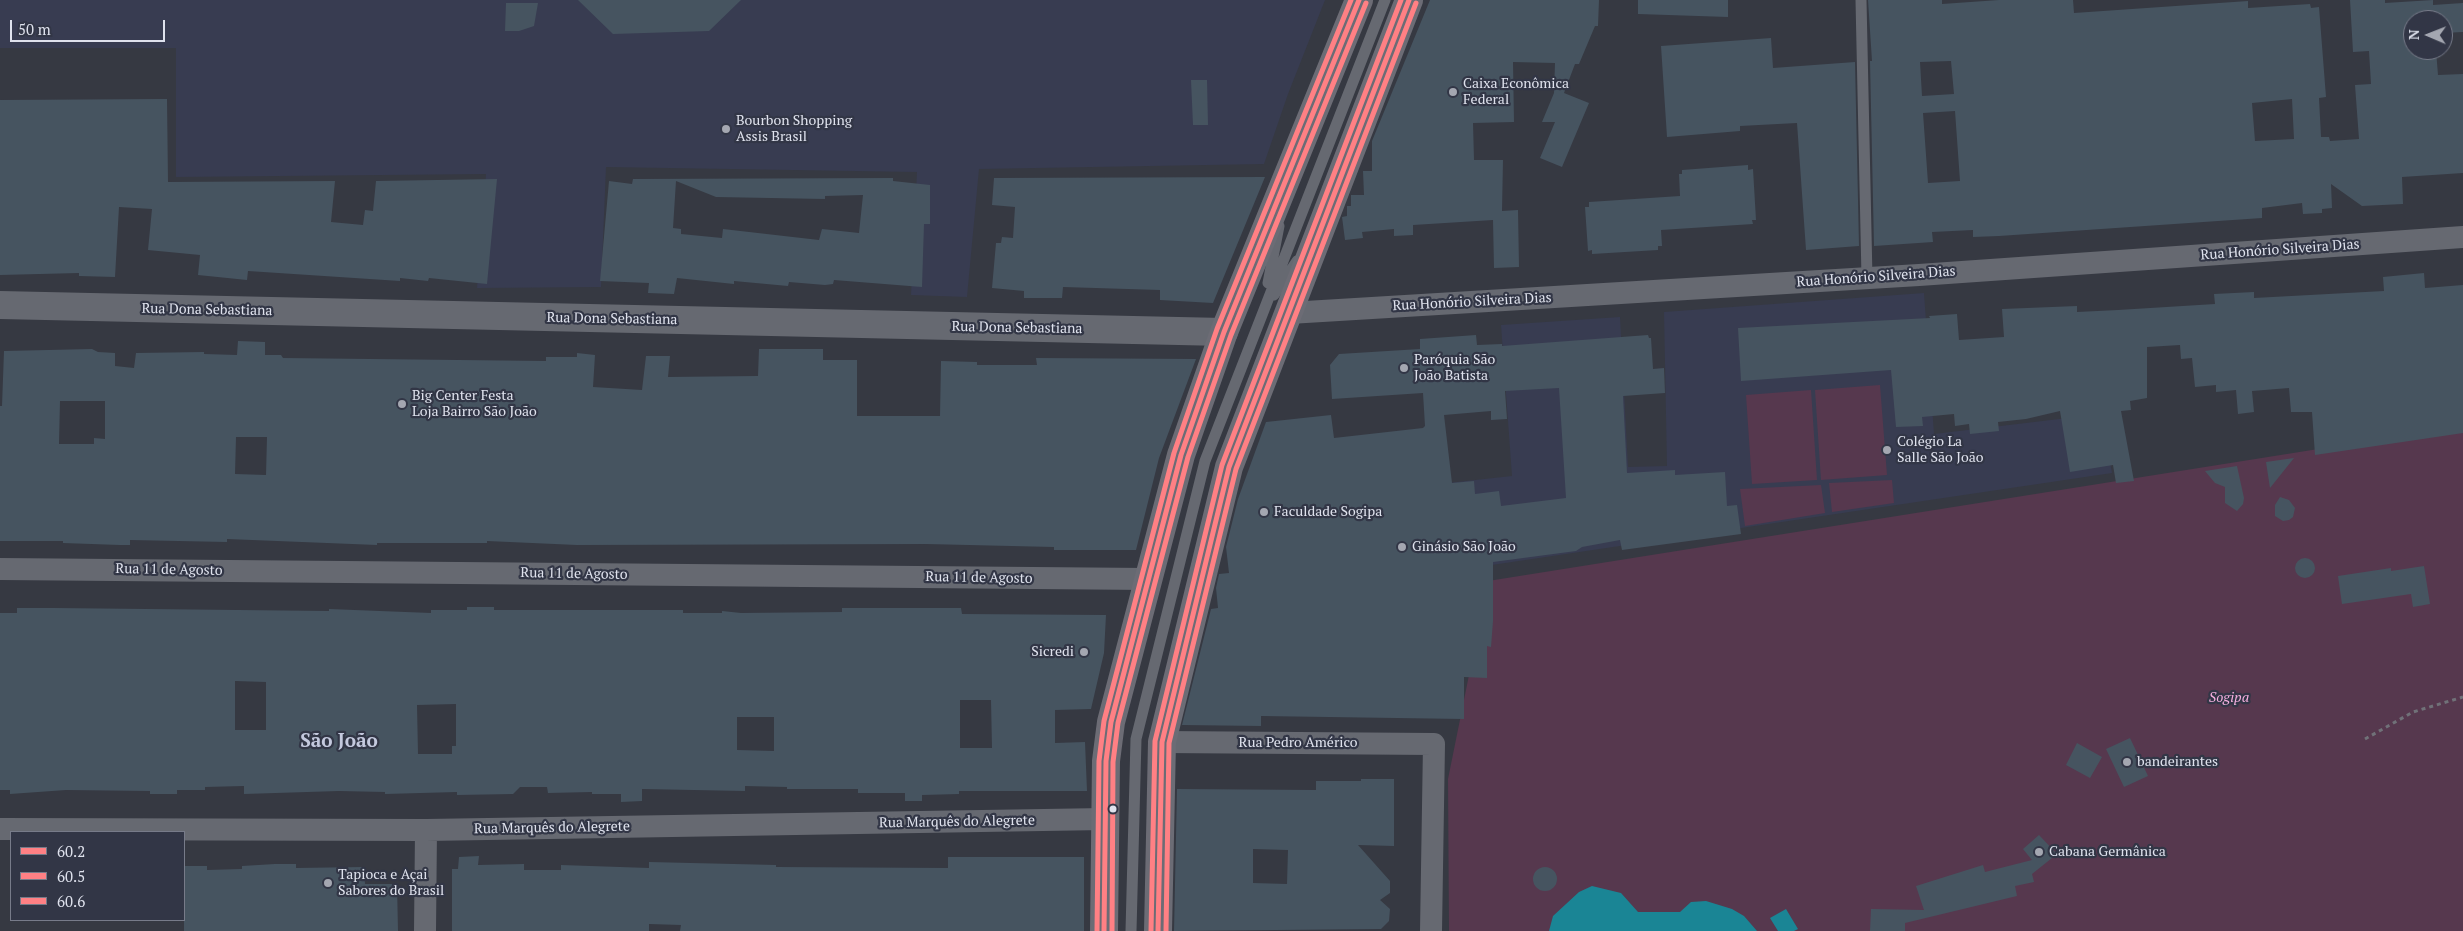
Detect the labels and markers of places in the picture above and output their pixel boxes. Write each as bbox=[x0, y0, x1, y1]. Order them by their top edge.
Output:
place label: Caixa Econômica Federal bbox=[1463, 76, 1569, 108]
marker: Caixa Econômica Federal bbox=[1447, 86, 1459, 98]
place label: Bourbon Shopping Assis Brasil bbox=[736, 113, 852, 146]
marker: Bourbon Shopping Assis Brasil bbox=[720, 123, 732, 135]
place label: Paróquia São João Batista bbox=[1414, 352, 1495, 384]
marker: Paróquia São João Batista bbox=[1398, 362, 1410, 374]
place label: Big Center Festa Loja Bairro São João bbox=[412, 388, 537, 421]
marker: Big Center Festa Loja Bairro São João bbox=[396, 398, 408, 410]
place label: Colégio La Salle São João bbox=[1897, 434, 1983, 467]
marker: Colégio La Salle São João bbox=[1881, 444, 1893, 456]
place label: Faculdade Sogipa bbox=[1274, 504, 1382, 520]
marker: Faculdade Sogipa bbox=[1258, 506, 1270, 518]
place label: Ginásio São João bbox=[1412, 539, 1516, 555]
marker: Ginásio São João bbox=[1396, 541, 1408, 553]
place label: Sicredi bbox=[1031, 644, 1074, 660]
marker: Sicredi bbox=[1078, 646, 1090, 658]
place label: bandeirantes bbox=[2137, 754, 2218, 770]
marker: bandeirantes bbox=[2121, 756, 2133, 768]
unlabelled marker bbox=[1108, 804, 1118, 814]
place label: Cabana Germânica bbox=[2049, 844, 2166, 860]
marker: Cabana Germânica bbox=[2033, 846, 2045, 858]
place label: Tapioca e Açai Sabores do Brasil bbox=[338, 867, 444, 900]
marker: Tapioca e Açai Sabores do Brasil bbox=[322, 877, 334, 889]

